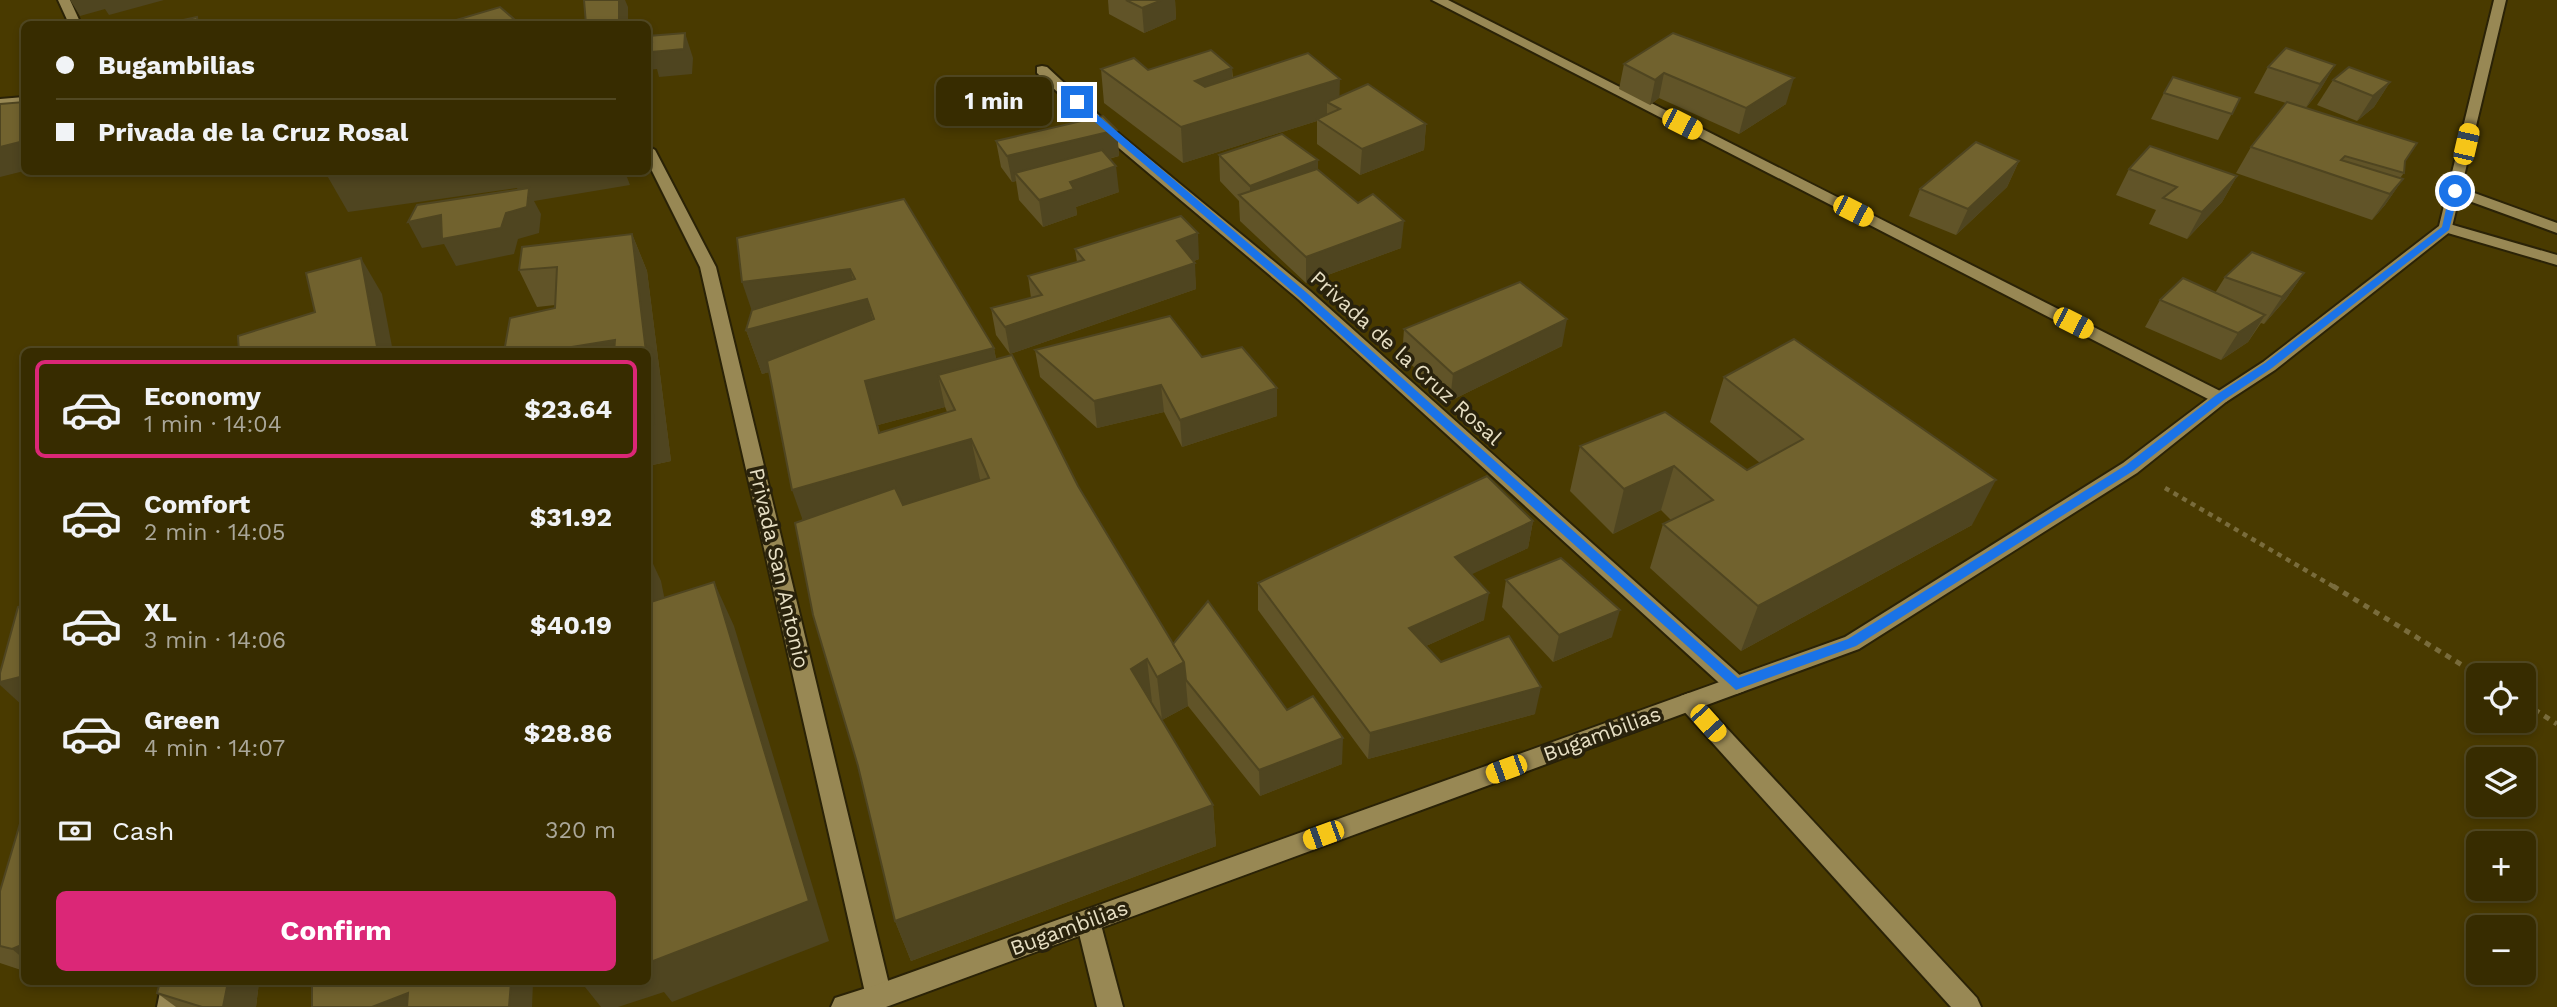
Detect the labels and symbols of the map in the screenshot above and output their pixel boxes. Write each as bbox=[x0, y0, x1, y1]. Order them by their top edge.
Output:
callout: 1 min bbox=[937, 78, 1052, 126]
route end bbox=[1061, 86, 1093, 118]
car bbox=[1659, 105, 1706, 143]
car bbox=[2452, 121, 2481, 167]
route start bbox=[2439, 175, 2471, 207]
car bbox=[1830, 192, 1877, 230]
street label: Privada de la Cruz Rosal bbox=[1306, 265, 1507, 450]
car bbox=[2050, 304, 2097, 342]
street label: Privada San Antonio bbox=[744, 465, 815, 671]
car bbox=[1687, 700, 1730, 746]
street label: Bugambilias bbox=[1540, 701, 1664, 766]
car bbox=[1483, 752, 1530, 786]
car bbox=[1300, 818, 1347, 852]
street label: Bugambilias bbox=[1007, 895, 1131, 960]

